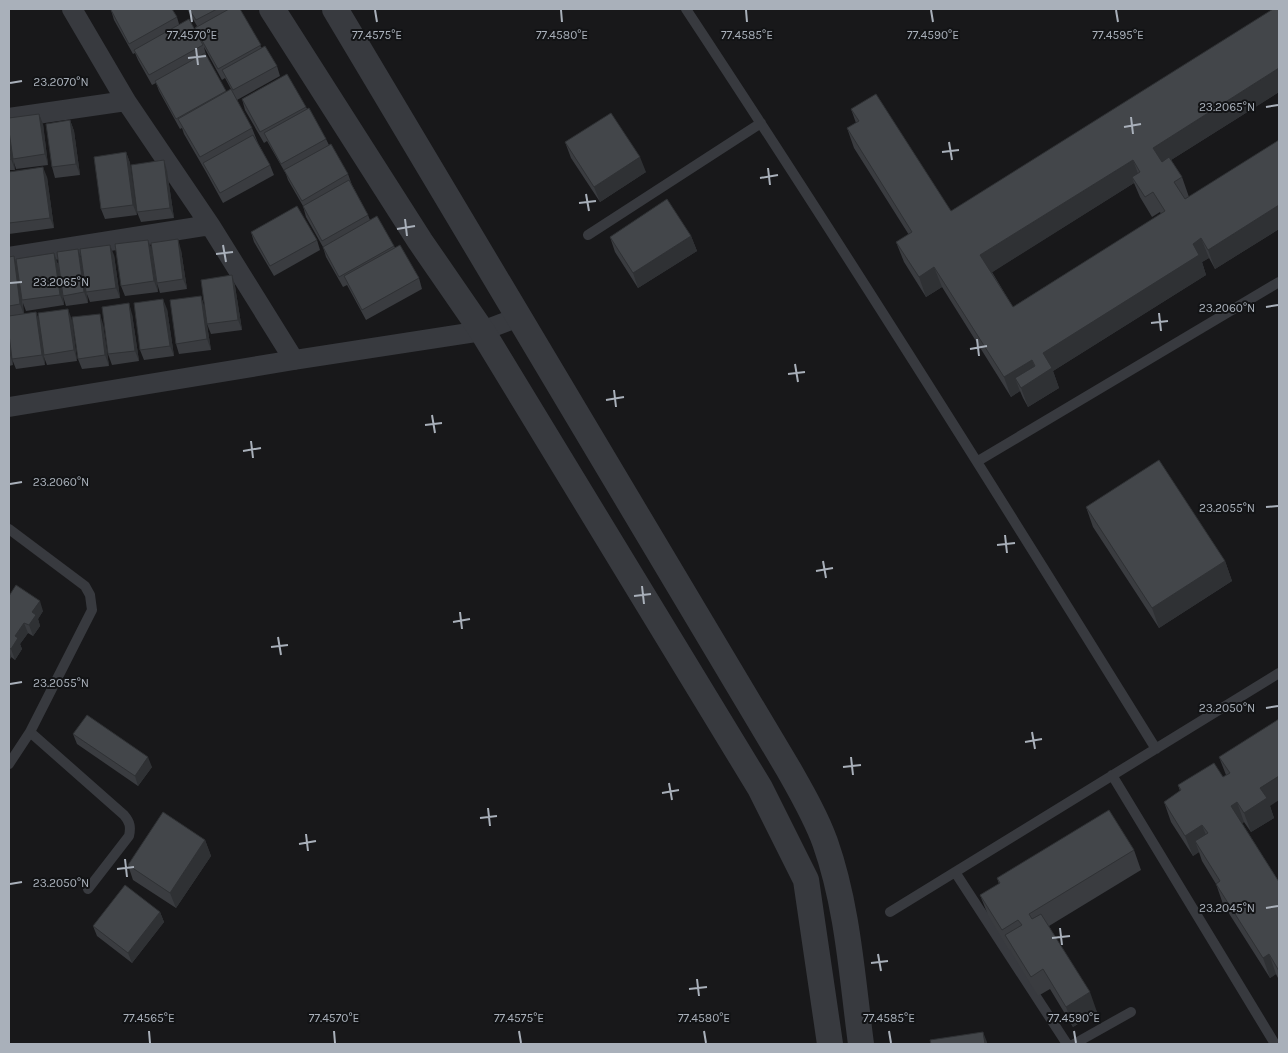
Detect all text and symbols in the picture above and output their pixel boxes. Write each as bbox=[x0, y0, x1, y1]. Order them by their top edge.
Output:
text: 77.4570°E bbox=[167, 28, 217, 42]
text: 77.4575°E bbox=[352, 28, 402, 42]
text: 77.4580°E bbox=[536, 28, 588, 42]
text: 77.4585°E bbox=[721, 28, 773, 42]
text: 77.4590°E bbox=[907, 28, 959, 42]
text: 77.4595°E bbox=[1092, 28, 1144, 42]
text: 23.2070°N bbox=[33, 75, 89, 89]
text: 23.2065°N bbox=[1199, 100, 1255, 114]
text: 23.2065°N bbox=[33, 275, 89, 289]
text: 23.2060°N bbox=[1199, 301, 1255, 315]
text: 23.2060°N bbox=[33, 475, 89, 489]
text: 23.2055°N bbox=[1199, 501, 1255, 515]
text: 23.2055°N bbox=[33, 676, 89, 690]
text: 23.2050°N bbox=[1199, 701, 1255, 715]
text: 23.2050°N bbox=[33, 876, 89, 890]
text: 23.2045°N bbox=[1199, 901, 1255, 915]
text: 77.4565°E bbox=[123, 1011, 175, 1025]
text: 77.4570°E bbox=[309, 1011, 359, 1025]
text: 77.4575°E bbox=[494, 1011, 544, 1025]
text: 77.4580°E bbox=[678, 1011, 730, 1025]
text: 77.4585°E bbox=[863, 1011, 915, 1025]
text: 77.4590°E bbox=[1048, 1011, 1100, 1025]

